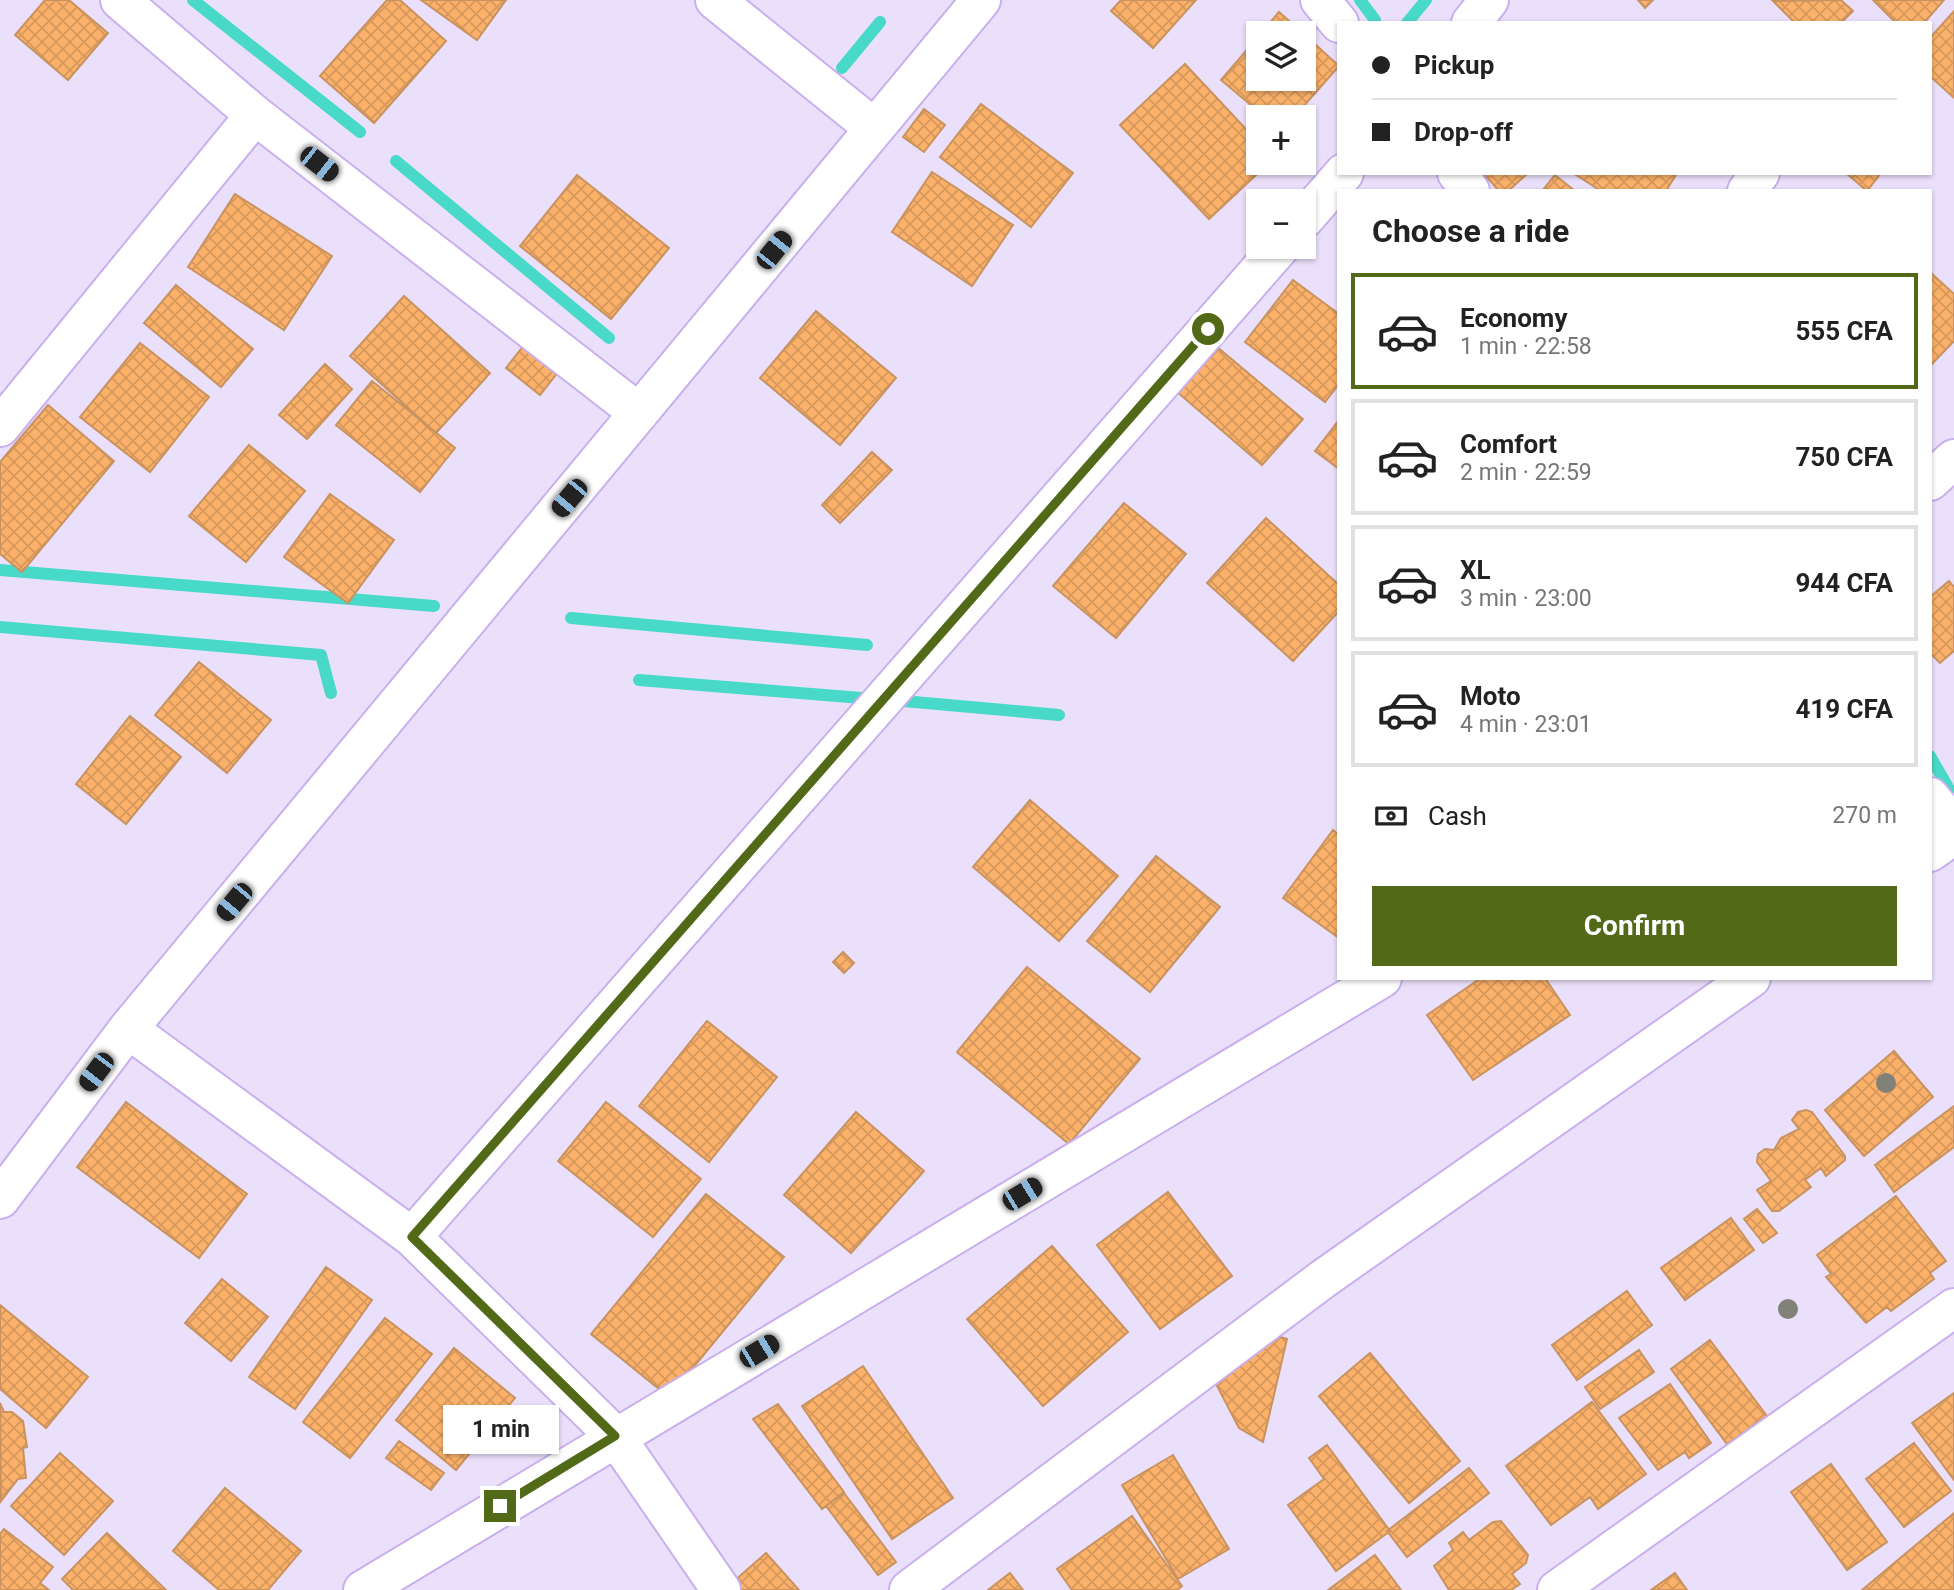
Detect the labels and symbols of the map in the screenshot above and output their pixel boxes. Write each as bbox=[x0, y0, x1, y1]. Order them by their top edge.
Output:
car bbox=[296, 143, 343, 185]
car bbox=[753, 227, 796, 273]
route start bbox=[1192, 313, 1224, 345]
car bbox=[548, 475, 591, 521]
car bbox=[213, 879, 256, 925]
car bbox=[75, 1049, 118, 1095]
car bbox=[999, 1174, 1046, 1214]
car bbox=[736, 1331, 783, 1371]
callout: 1 min bbox=[442, 1404, 558, 1454]
route end bbox=[484, 1490, 516, 1522]

